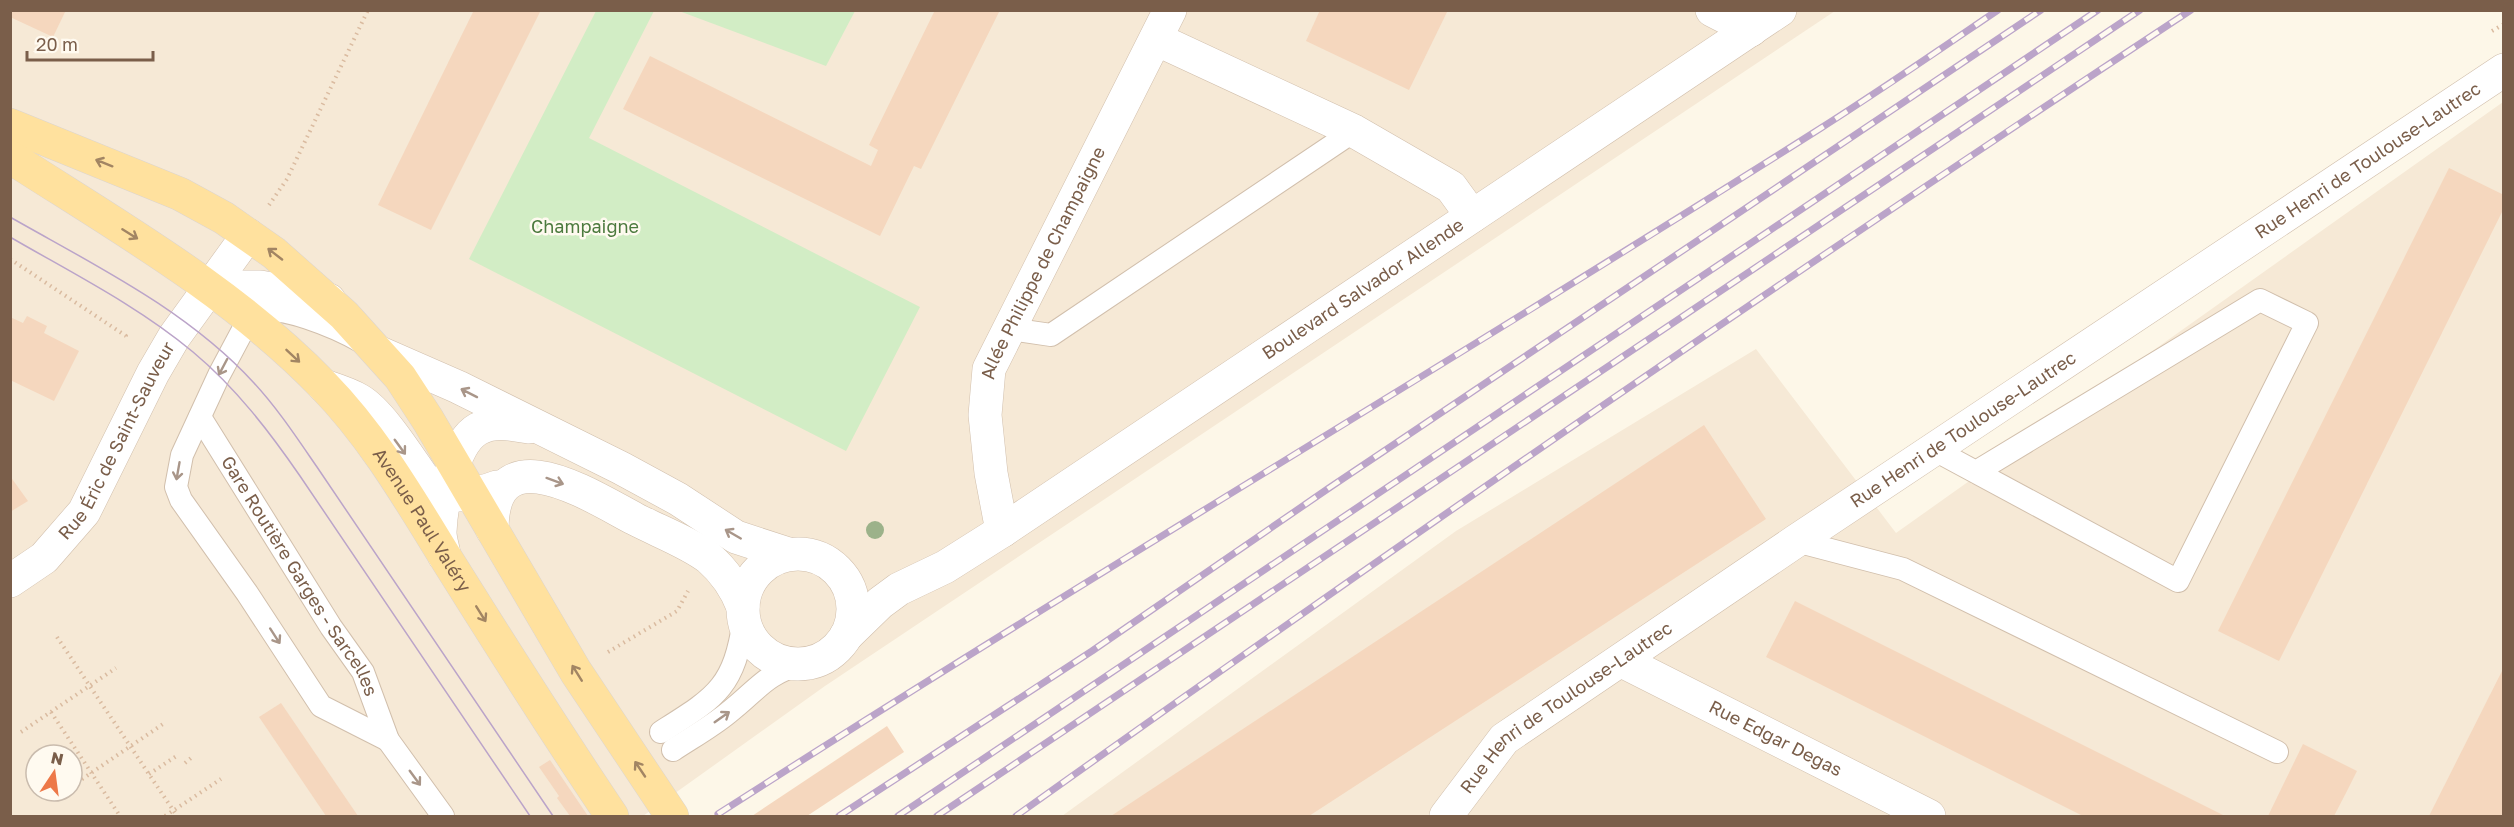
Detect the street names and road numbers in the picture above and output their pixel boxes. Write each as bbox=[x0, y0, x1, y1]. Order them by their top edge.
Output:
street label: Rue Henri de Toulouse-Lautrec bbox=[2250, 77, 2484, 243]
street label: Allée Philippe de Champaigne bbox=[976, 143, 1109, 380]
street label: Boulevard Salvador Allende bbox=[1258, 213, 1468, 364]
street label: Rue Éric de Saint-Sauveur bbox=[53, 337, 179, 544]
street label: Rue Henri de Toulouse-Lautrec bbox=[1846, 346, 2080, 512]
street label: Avenue Paul Valéry bbox=[369, 443, 476, 596]
street label: Gare Routière Garges - Sarcelles bbox=[217, 452, 383, 699]
street label: Rue Henri de Toulouse-Lautrec bbox=[1455, 616, 1676, 797]
street label: Rue Edgar Degas bbox=[1706, 695, 1846, 780]

